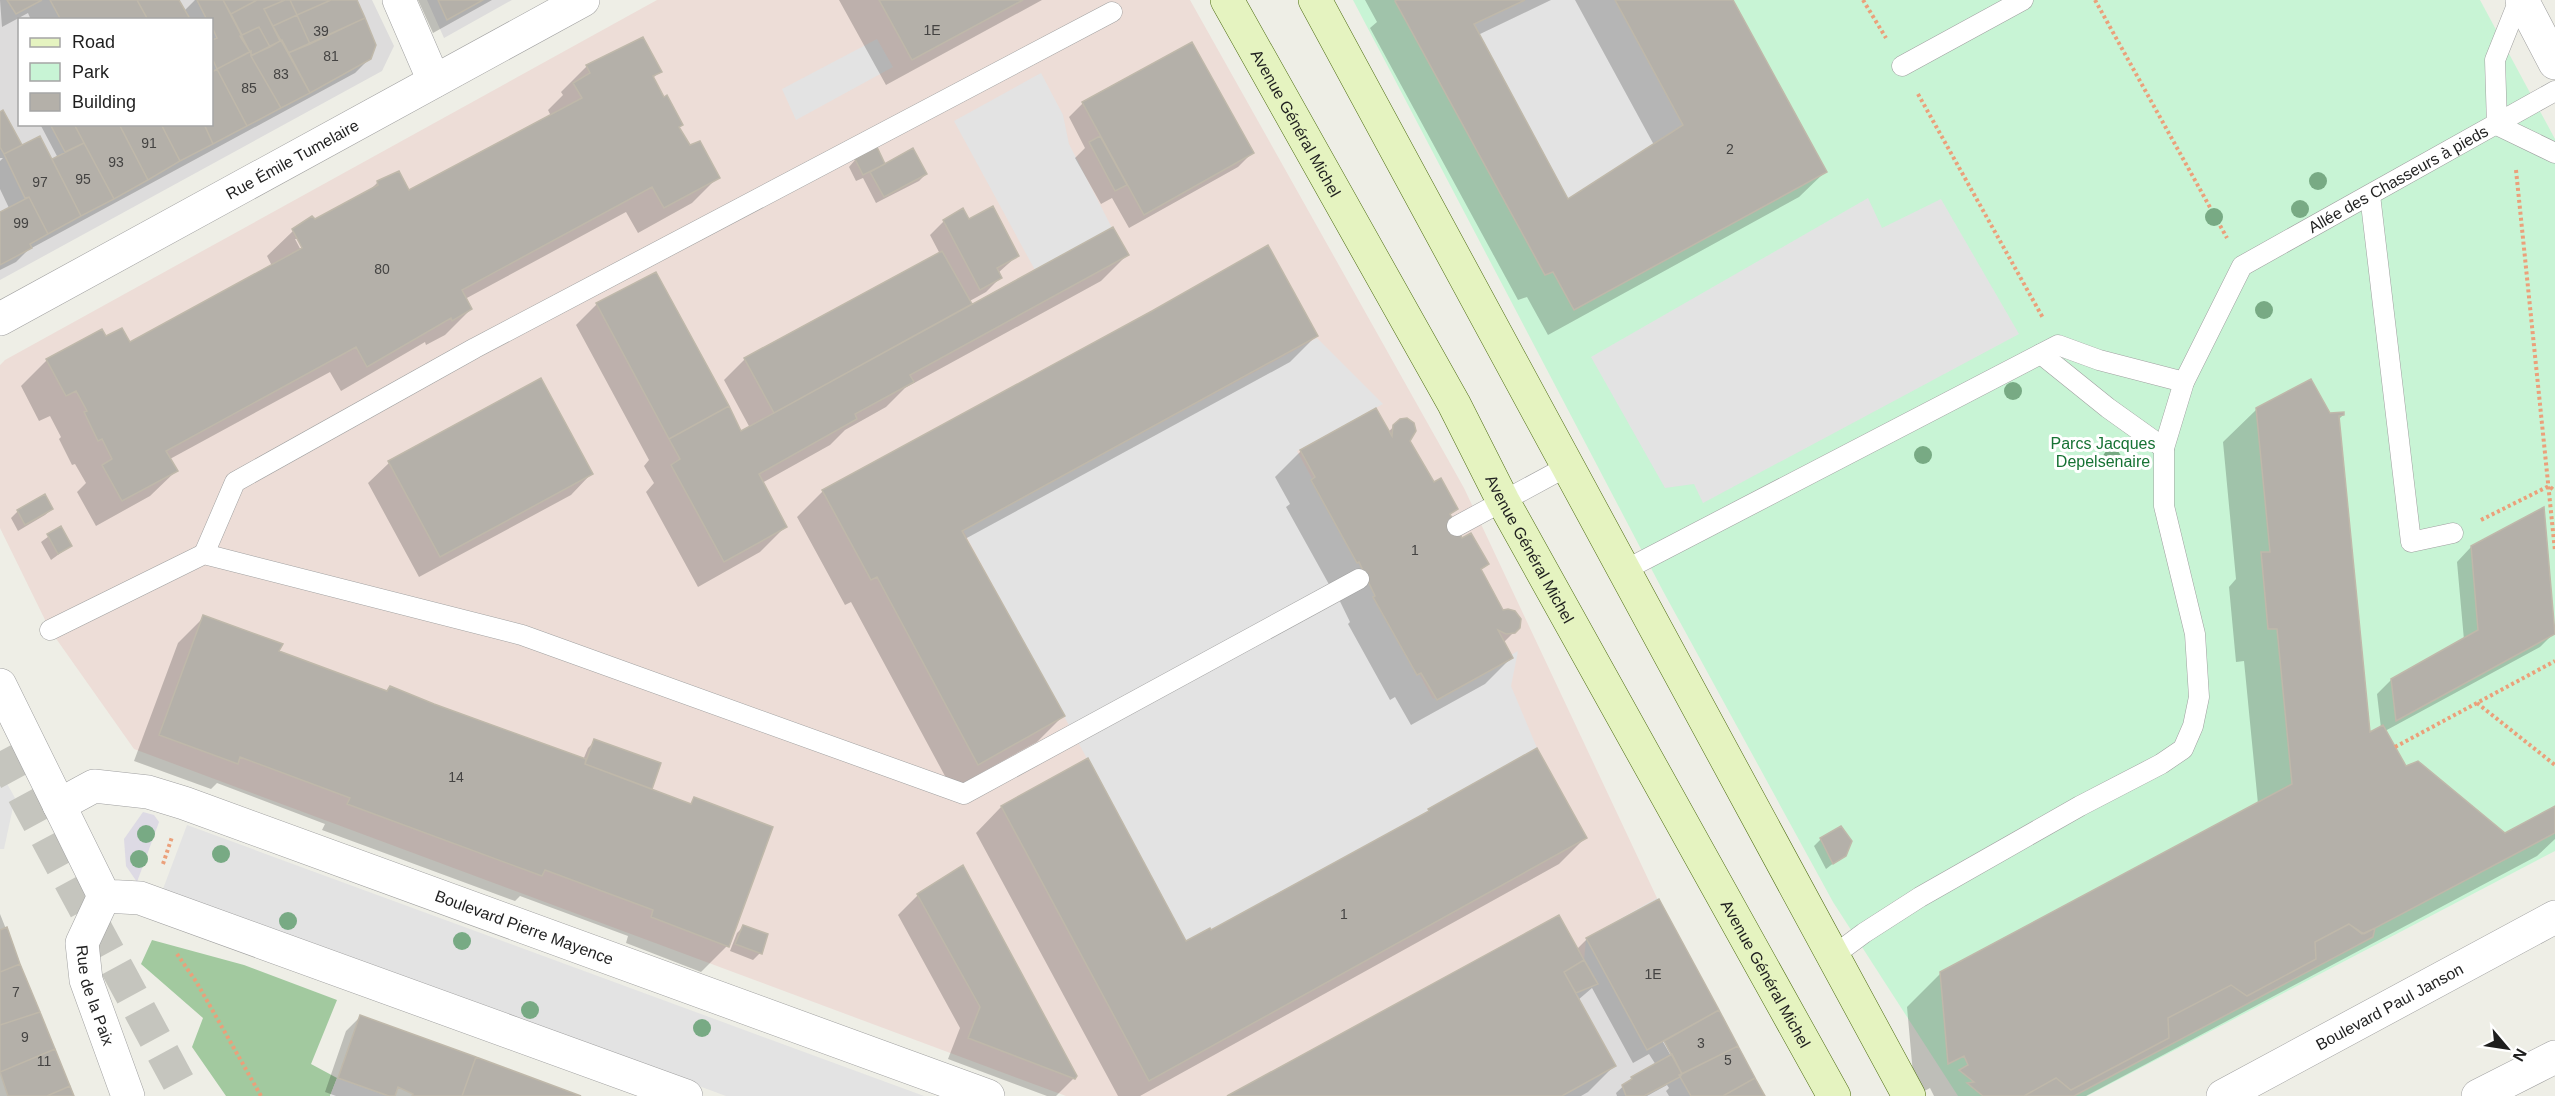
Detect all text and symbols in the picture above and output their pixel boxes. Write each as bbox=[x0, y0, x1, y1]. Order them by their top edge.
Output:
legend bbox=[18, 18, 213, 126]
house number: 1E bbox=[923, 22, 941, 38]
house number: 39 bbox=[313, 23, 329, 39]
text: Road bbox=[72, 32, 115, 52]
street label: Avenue Général Michel bbox=[1248, 47, 1344, 200]
house number: 81 bbox=[323, 48, 339, 64]
text: Park bbox=[72, 62, 110, 82]
house number: 83 bbox=[273, 66, 289, 82]
house number: 85 bbox=[241, 80, 257, 96]
text: Building bbox=[72, 92, 136, 112]
street label: Rue Émile Tumelaire bbox=[223, 116, 362, 203]
street label: Allée des Chasseurs à pieds bbox=[2306, 122, 2491, 236]
house number: 91 bbox=[141, 135, 157, 151]
house number: 2 bbox=[1726, 141, 1734, 157]
house number: 93 bbox=[108, 154, 124, 170]
house number: 95 bbox=[75, 171, 91, 187]
house number: 97 bbox=[32, 174, 48, 190]
house number: 99 bbox=[13, 215, 29, 231]
house number: 80 bbox=[374, 261, 390, 277]
park label: Parcs Jacques Depelsenaire bbox=[2051, 435, 2155, 470]
street label: Avenue Général Michel bbox=[1482, 472, 1577, 626]
house number: 1 bbox=[1411, 542, 1419, 558]
house number: 14 bbox=[448, 769, 464, 785]
street label: Boulevard Pierre Mayence bbox=[433, 887, 616, 968]
street label: Avenue Général Michel bbox=[1718, 897, 1813, 1051]
house number: 1 bbox=[1340, 906, 1348, 922]
street label: Rue de la Paix bbox=[73, 944, 117, 1048]
street label: Boulevard Paul Janson bbox=[2313, 960, 2466, 1053]
house number: 1E bbox=[1644, 966, 1662, 982]
house number: 7 bbox=[12, 984, 20, 1000]
north arrow bbox=[2477, 1018, 2537, 1078]
house number: 9 bbox=[21, 1029, 29, 1045]
house number: 3 bbox=[1697, 1035, 1705, 1051]
text: N bbox=[2509, 1046, 2530, 1064]
house number: 5 bbox=[1724, 1052, 1732, 1068]
house number: 11 bbox=[37, 1053, 51, 1069]

